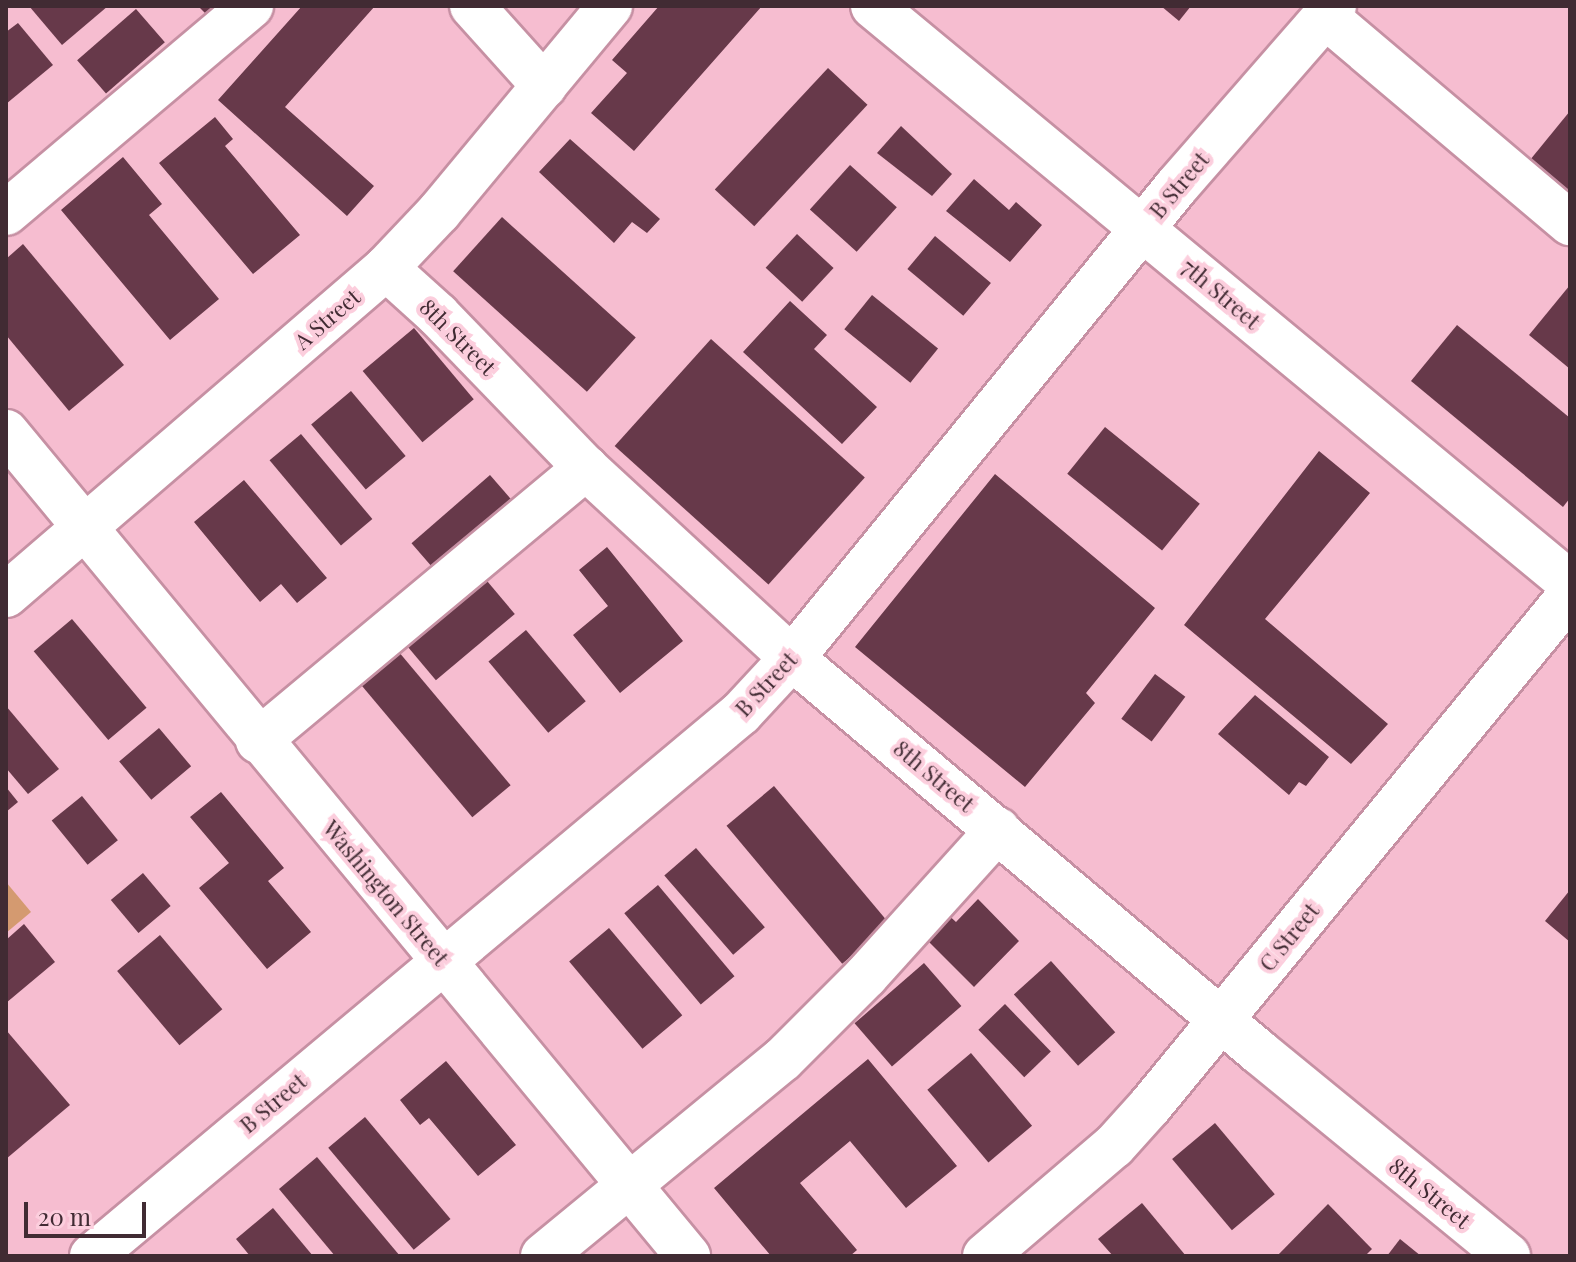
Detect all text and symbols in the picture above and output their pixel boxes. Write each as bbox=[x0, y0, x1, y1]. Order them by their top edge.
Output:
street label: B Street bbox=[1144, 147, 1214, 223]
street label: 7th Street bbox=[1176, 254, 1266, 334]
street label: A Street bbox=[289, 283, 365, 355]
street label: 8th Street bbox=[414, 293, 502, 381]
street label: B Street bbox=[730, 646, 802, 722]
street label: 8th Street bbox=[888, 735, 980, 817]
street label: Washington Street bbox=[318, 815, 454, 971]
street label: C Street bbox=[1254, 898, 1324, 976]
street label: B Street bbox=[235, 1068, 311, 1138]
street label: 8th Street bbox=[1384, 1152, 1476, 1234]
scale bar bbox=[28, 1186, 150, 1236]
text: 20 m bbox=[38, 1200, 91, 1232]

